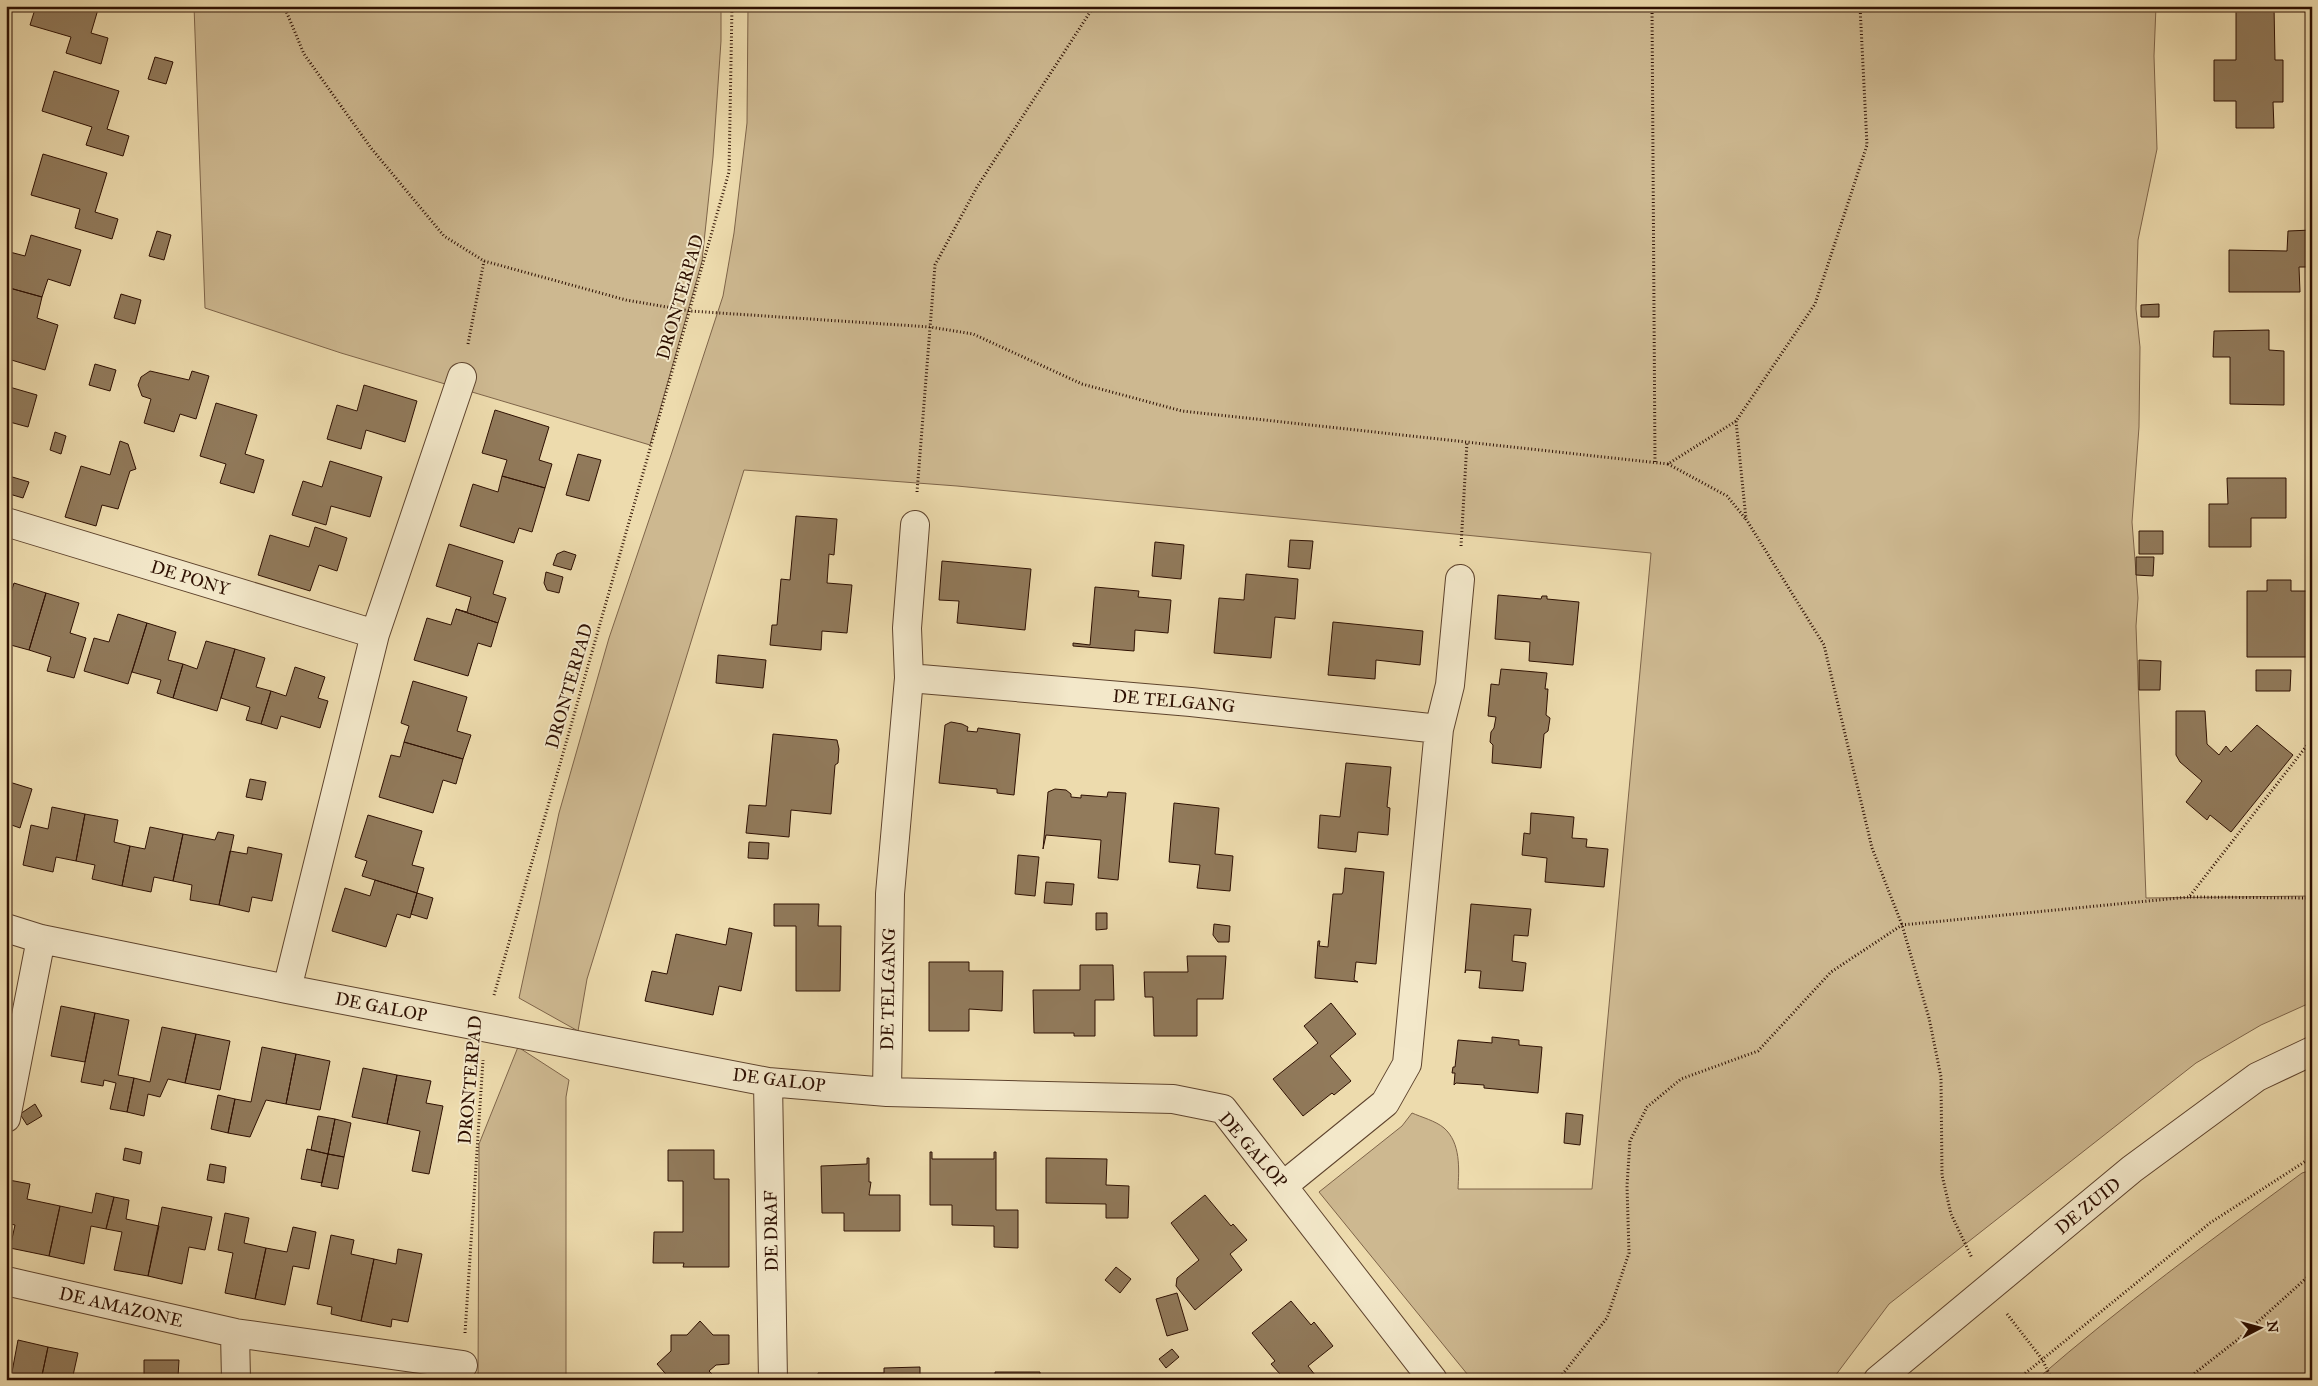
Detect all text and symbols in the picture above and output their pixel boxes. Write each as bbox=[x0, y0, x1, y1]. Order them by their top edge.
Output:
street label: DRONTERPAD bbox=[652, 232, 708, 362]
street label: DE PONY bbox=[148, 556, 233, 601]
street label: DRONTERPAD bbox=[541, 621, 597, 751]
street label: DE TELGANG bbox=[1112, 685, 1236, 717]
street label: DE TELGANG bbox=[876, 927, 900, 1051]
street label: DE GALOP bbox=[333, 987, 429, 1027]
street label: DRONTERPAD bbox=[453, 1015, 487, 1145]
street label: DE GALOP bbox=[731, 1063, 827, 1097]
street label: DE GALOP bbox=[1214, 1108, 1292, 1192]
street label: DE ZUID bbox=[2051, 1173, 2125, 1239]
street label: DE DRAF bbox=[759, 1190, 783, 1272]
street label: DE AMAZONE bbox=[57, 1282, 185, 1332]
north arrow bbox=[2236, 1304, 2286, 1354]
text: N bbox=[2263, 1320, 2282, 1334]

